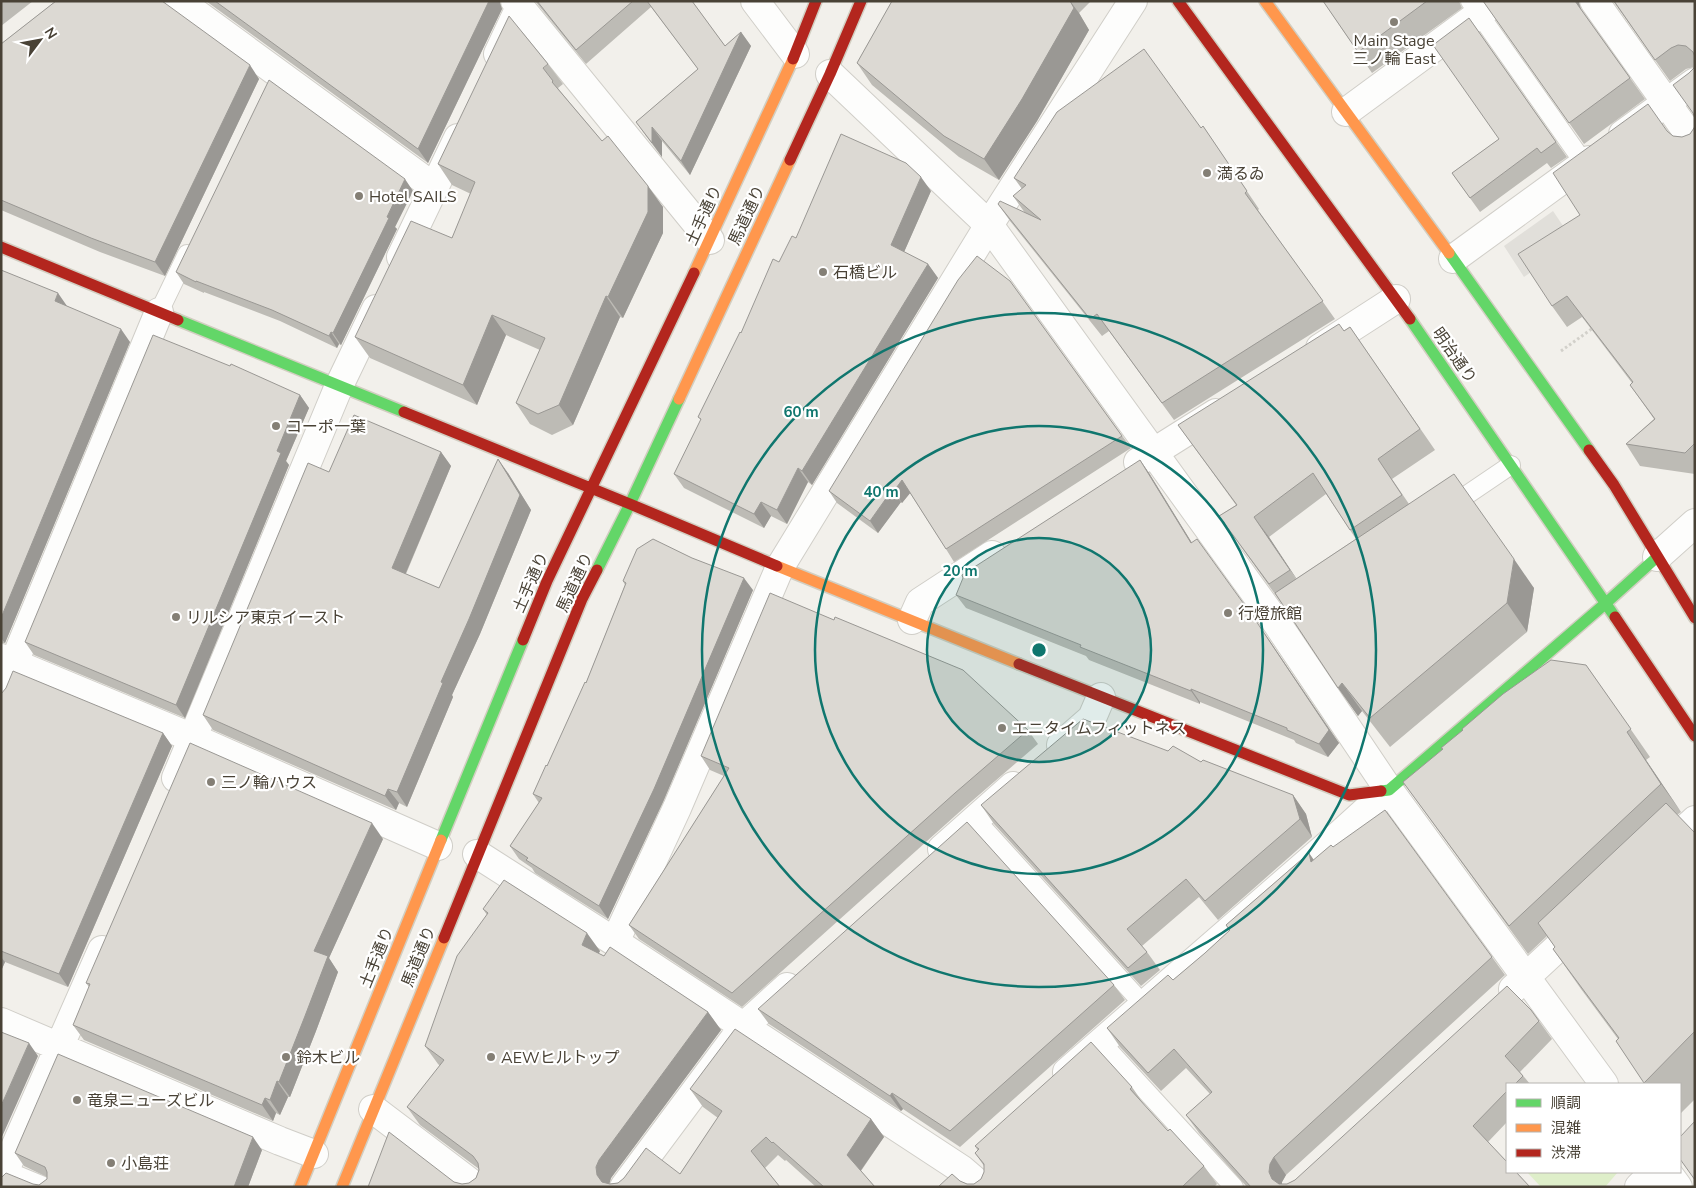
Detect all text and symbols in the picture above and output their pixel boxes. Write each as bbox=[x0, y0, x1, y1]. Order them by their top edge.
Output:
north arrow bbox=[15, 15, 65, 65]
marker: Main Stage 三ノ輪 East bbox=[1388, 16, 1400, 28]
text: N bbox=[40, 24, 61, 43]
place label: Main Stage 三ノ輪 East bbox=[1352, 30, 1436, 70]
place label: 満るゐ bbox=[1217, 163, 1265, 185]
marker: 満るゐ bbox=[1201, 167, 1213, 179]
street label: 土手通り bbox=[680, 182, 727, 249]
street label: 馬道通り bbox=[723, 182, 770, 249]
place label: Hotel SAILS bbox=[369, 186, 457, 208]
marker: Hotel SAILS bbox=[353, 190, 365, 202]
place label: 石橋ビル bbox=[833, 262, 897, 284]
marker: 石橋ビル bbox=[817, 266, 829, 278]
street label: 明治通り bbox=[1427, 323, 1482, 388]
text: 60 m bbox=[783, 402, 819, 422]
place label: コーポ一葉 bbox=[286, 416, 366, 438]
marker: コーポ一葉 bbox=[270, 420, 282, 432]
text: 40 m bbox=[863, 482, 899, 502]
street label: 土手通り bbox=[508, 549, 554, 616]
street label: 馬道通り bbox=[551, 549, 598, 616]
text: 20 m bbox=[942, 561, 978, 581]
place label: 行燈旅館 bbox=[1238, 603, 1302, 625]
place label: リルシア東京イースト bbox=[186, 607, 345, 629]
marker: 行燈旅館 bbox=[1222, 607, 1234, 619]
marker: リルシア東京イースト bbox=[170, 611, 182, 623]
centre of rings bbox=[1030, 641, 1048, 659]
place label: エニタイムフィットネス bbox=[1012, 718, 1186, 740]
marker: エニタイムフィットネス bbox=[996, 722, 1008, 734]
place label: 三ノ輪ハウス bbox=[221, 772, 317, 794]
marker: 三ノ輪ハウス bbox=[205, 776, 217, 788]
street label: 馬道通り bbox=[397, 923, 441, 990]
street label: 土手通り bbox=[355, 924, 399, 991]
place label: 鈴木ビル bbox=[296, 1047, 360, 1069]
place label: AEWヒルトップ bbox=[501, 1047, 620, 1069]
marker: 鈴木ビル bbox=[280, 1051, 292, 1063]
marker: AEWヒルトップ bbox=[485, 1051, 497, 1063]
legend bbox=[1506, 1083, 1681, 1173]
place label: 竜泉ニューズビル bbox=[87, 1090, 214, 1112]
text: 順調 bbox=[1551, 1093, 1581, 1113]
marker: 竜泉ニューズビル bbox=[71, 1094, 83, 1106]
text: 混雑 bbox=[1551, 1118, 1581, 1138]
text: 渋滞 bbox=[1551, 1143, 1581, 1163]
place label: 小島荘 bbox=[121, 1153, 169, 1175]
marker: 小島荘 bbox=[105, 1157, 117, 1169]

